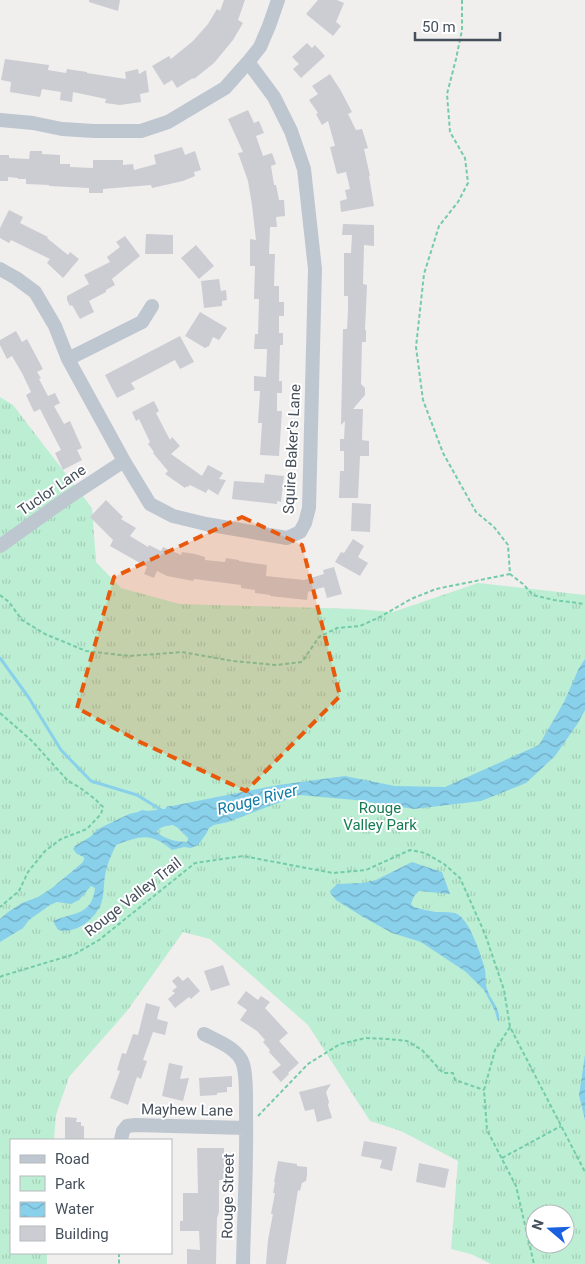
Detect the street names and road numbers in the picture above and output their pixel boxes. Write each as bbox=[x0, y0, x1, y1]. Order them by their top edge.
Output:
street label: Squire Baker's Lane bbox=[280, 384, 304, 514]
street label: Tuclor Lane bbox=[15, 461, 89, 519]
street label: Rouge Valley Trail bbox=[81, 854, 185, 940]
street label: Mayhew Lane bbox=[141, 1100, 233, 1120]
street label: Rouge Street bbox=[218, 1153, 238, 1239]

